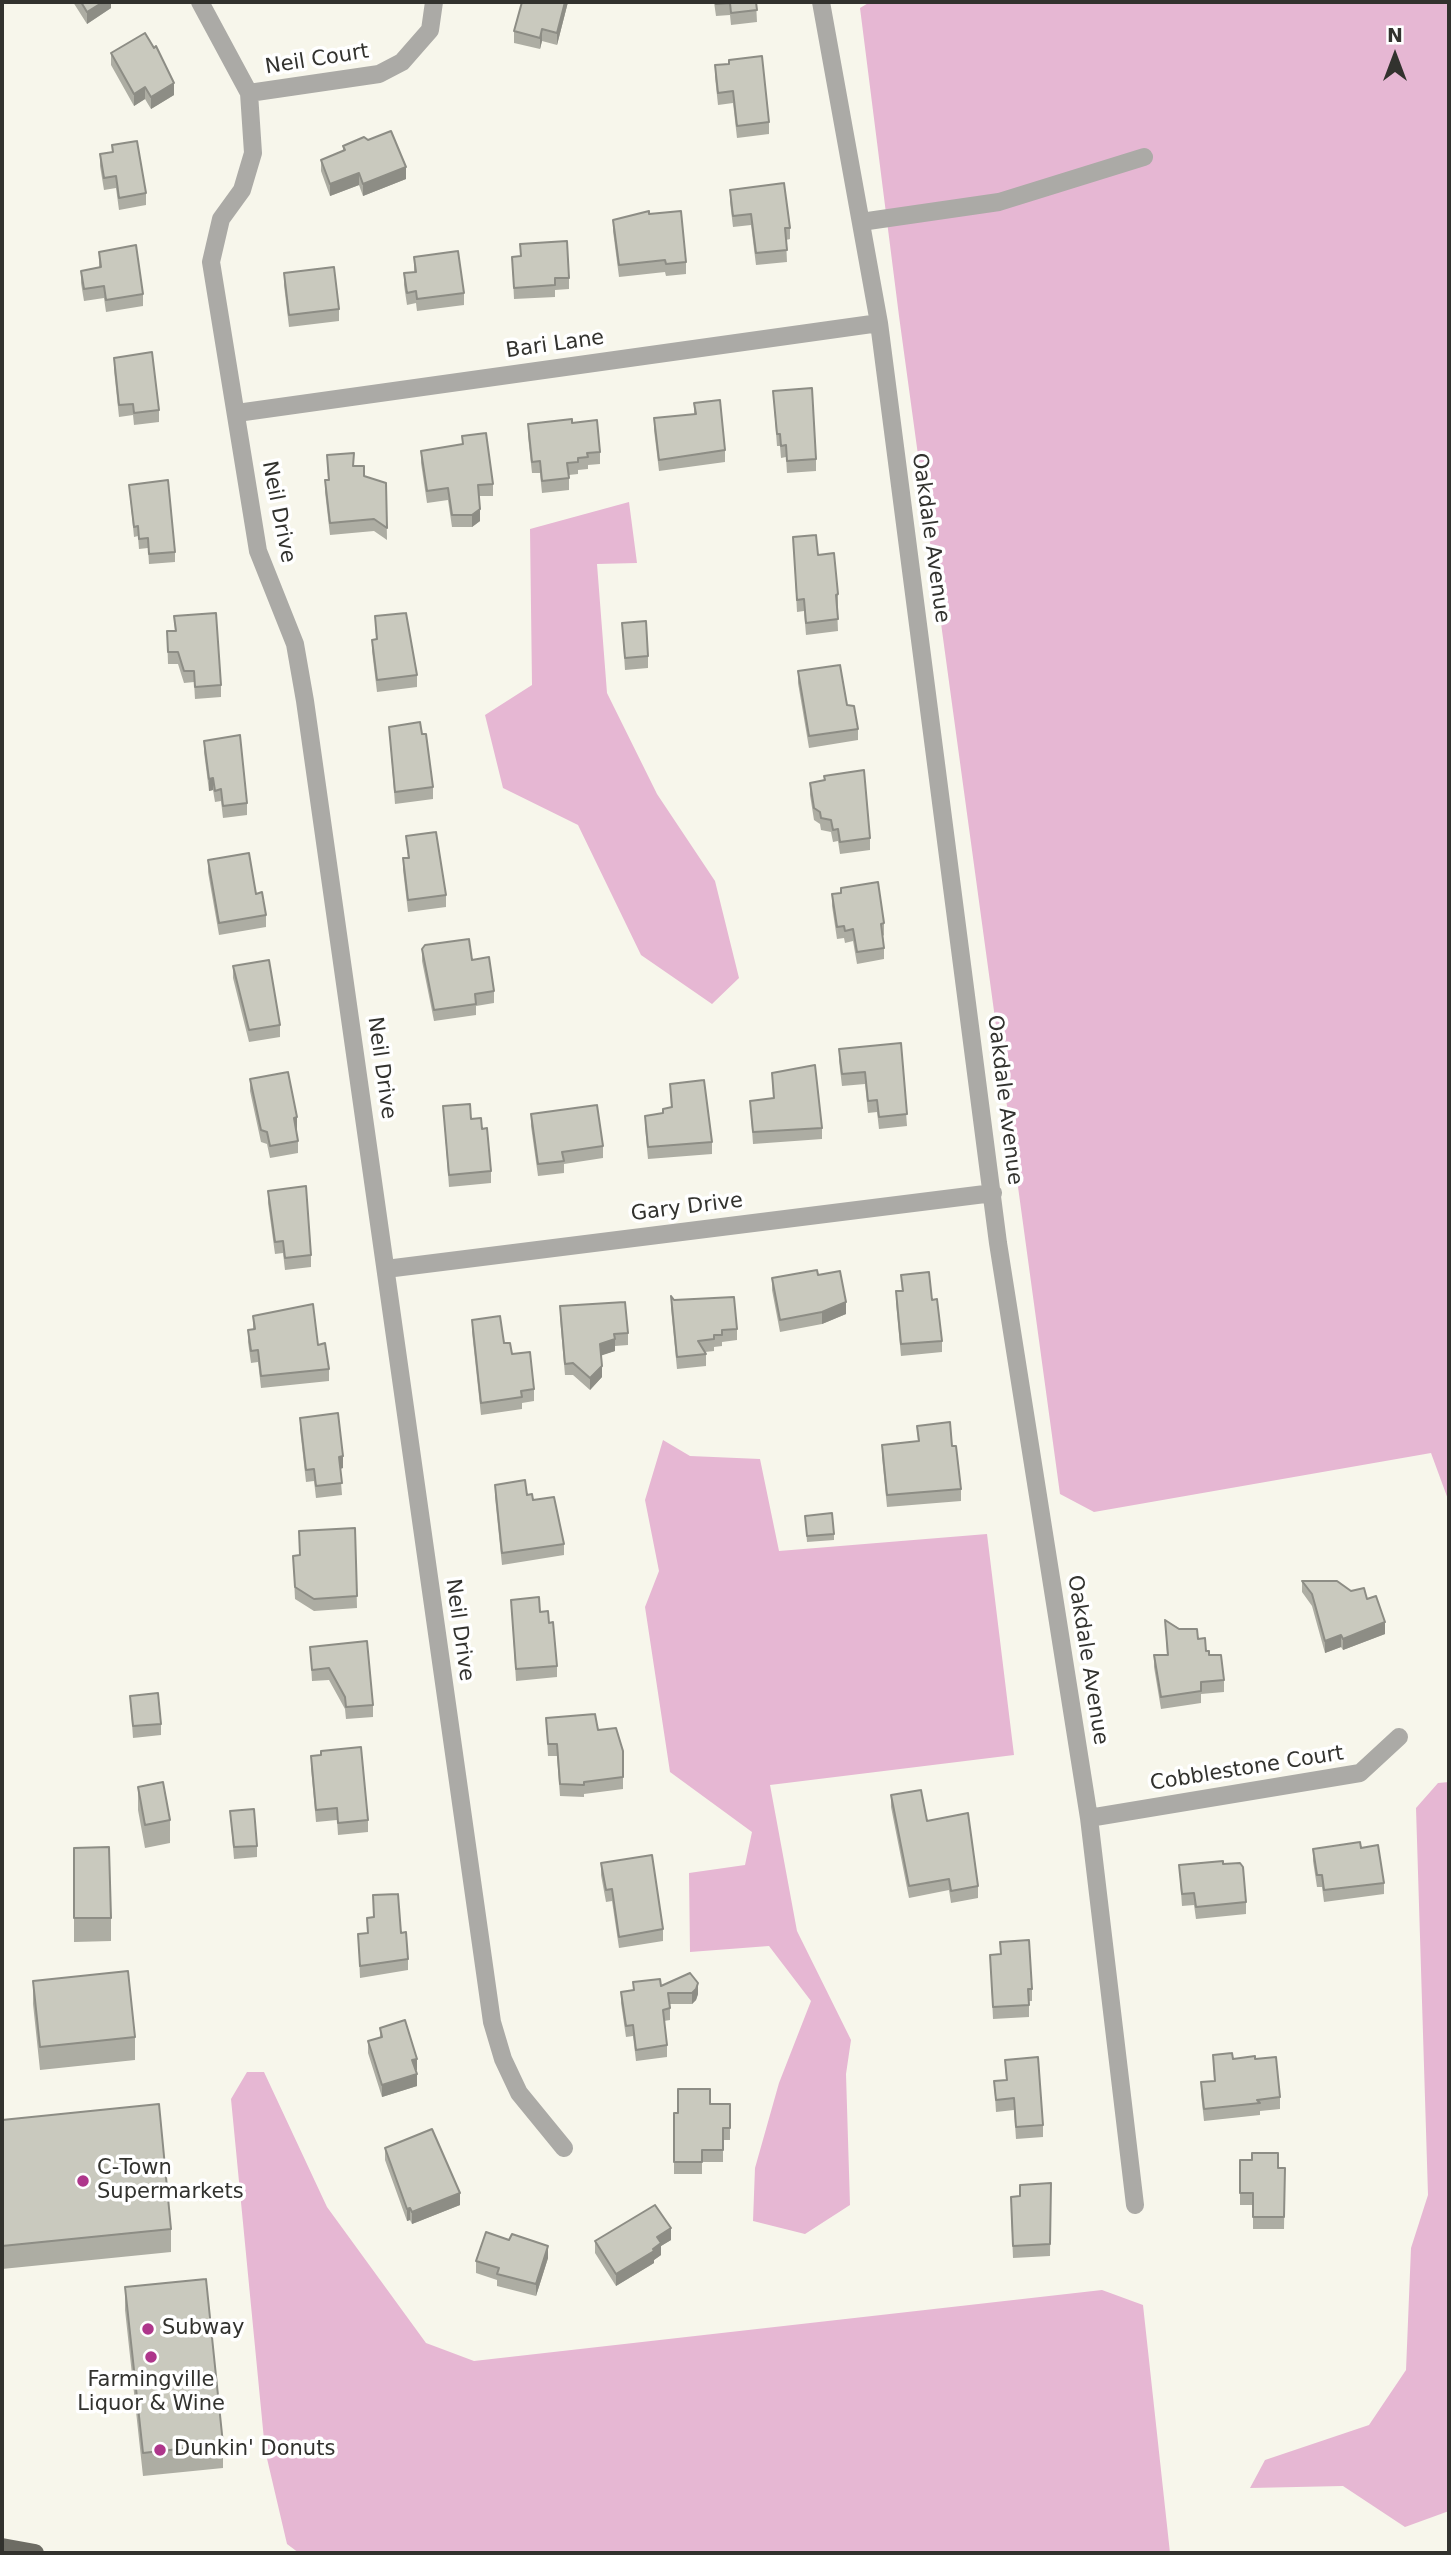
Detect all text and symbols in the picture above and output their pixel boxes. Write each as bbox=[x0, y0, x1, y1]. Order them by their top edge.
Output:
north arrow bbox=[1360, 21, 1430, 91]
text: N bbox=[1387, 24, 1403, 46]
street label: Neil Court bbox=[263, 39, 371, 81]
street label: Bari Lane bbox=[504, 326, 606, 364]
street label: Oakdale Avenue bbox=[906, 451, 954, 625]
street label: Neil Drive bbox=[256, 459, 300, 565]
street label: Oakdale Avenue bbox=[981, 1013, 1027, 1187]
street label: Neil Drive bbox=[361, 1015, 401, 1121]
street label: Gary Drive bbox=[629, 1189, 745, 1227]
street label: Oakdale Avenue bbox=[1061, 1573, 1113, 1747]
street label: Neil Drive bbox=[439, 1577, 479, 1683]
street label: Cobblestone Court bbox=[1148, 1741, 1346, 1797]
place label: C‑Town Supermarkets bbox=[97, 2156, 244, 2206]
marker: C‑Town Supermarkets bbox=[75, 2173, 91, 2189]
place label: Subway bbox=[162, 2316, 244, 2342]
marker: Subway bbox=[140, 2321, 156, 2337]
marker: Farmingville Liquor & Wine bbox=[143, 2349, 159, 2365]
place label: Farmingville Liquor & Wine bbox=[77, 2368, 225, 2418]
place label: Dunkin' Donuts bbox=[174, 2437, 335, 2463]
marker: Dunkin' Donuts bbox=[152, 2442, 168, 2458]

